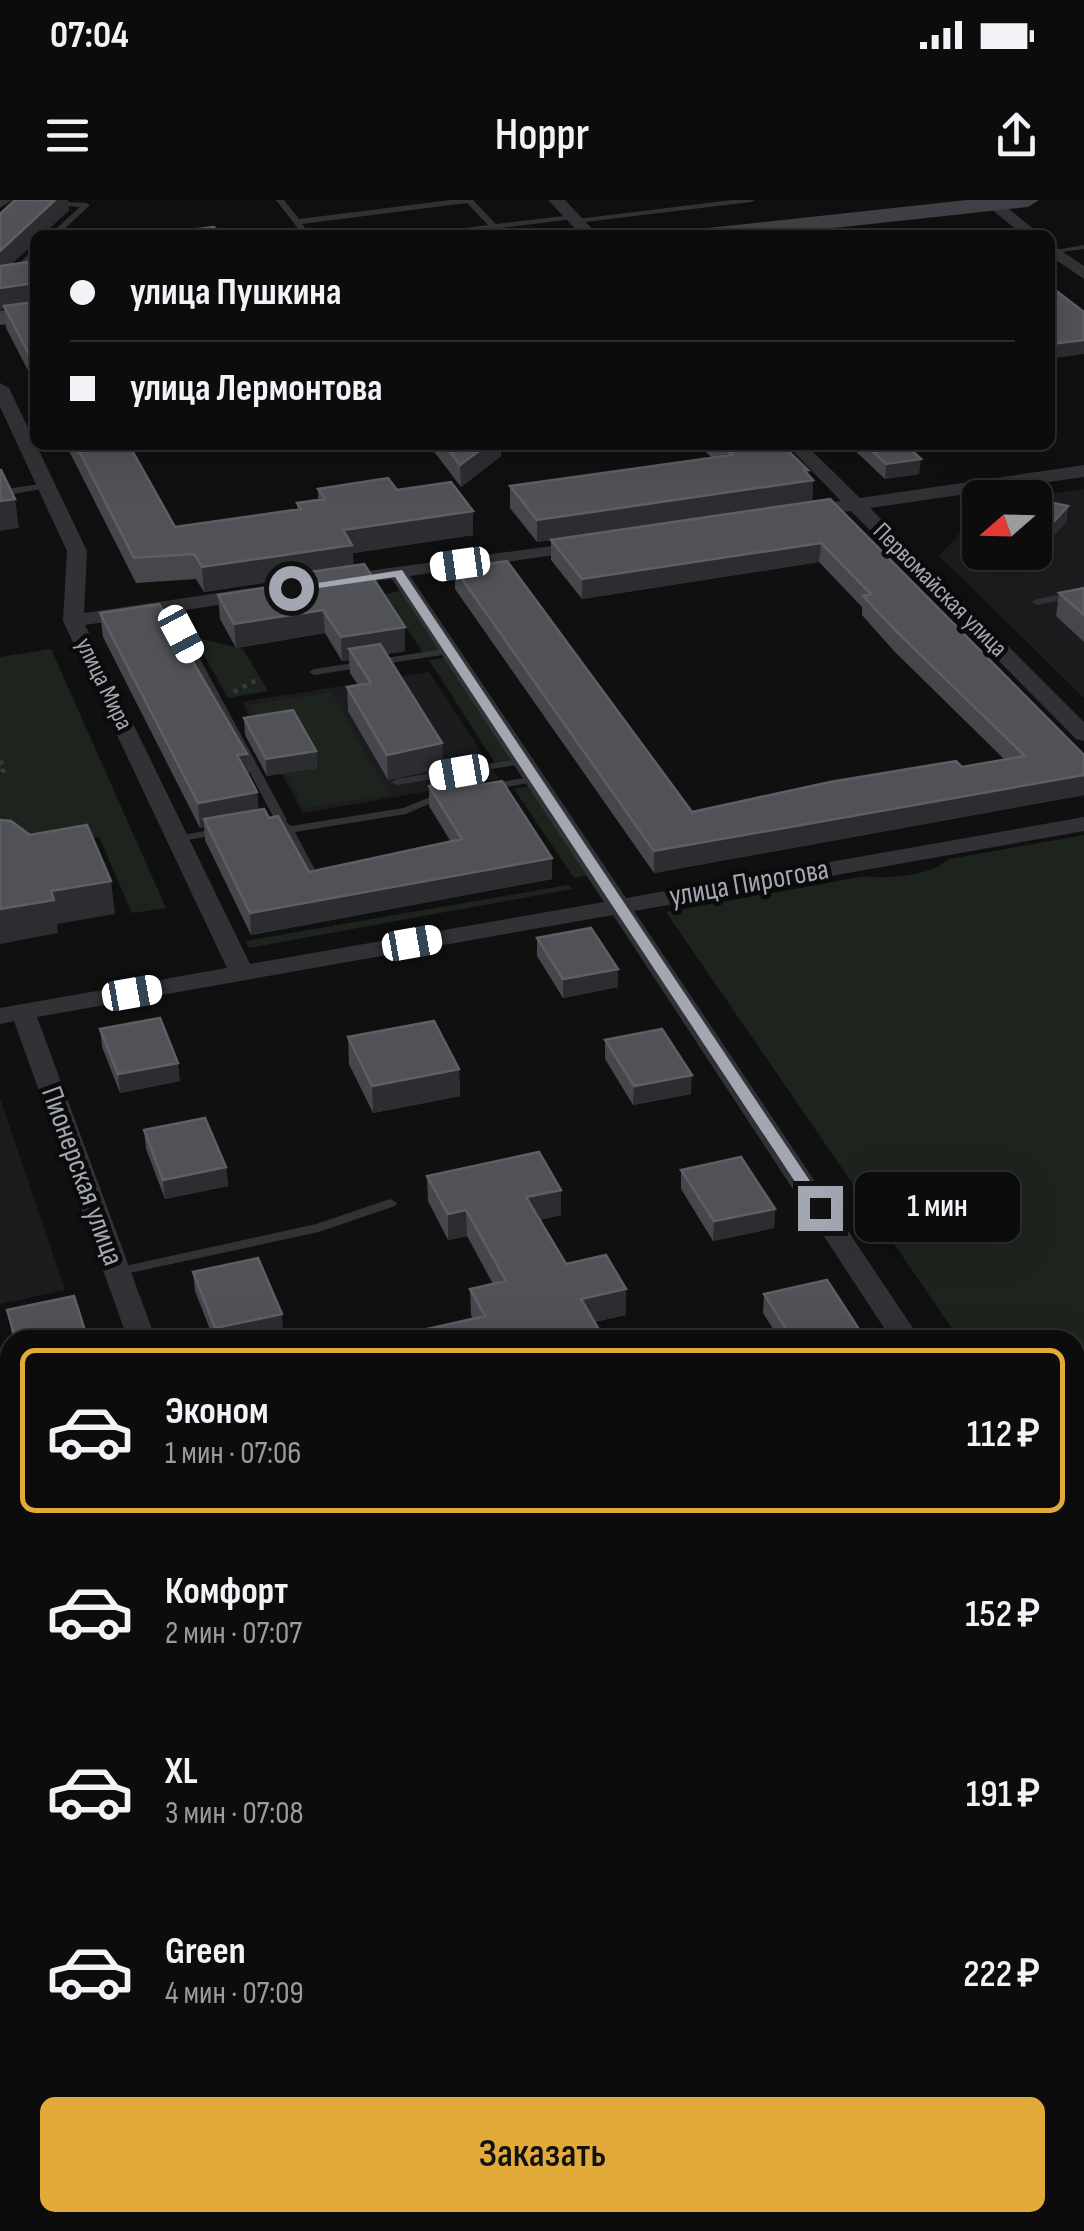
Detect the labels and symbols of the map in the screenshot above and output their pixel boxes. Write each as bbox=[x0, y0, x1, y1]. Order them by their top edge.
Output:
north arrow bbox=[962, 480, 1052, 570]
street label: Первомайская улица bbox=[866, 516, 1014, 664]
car bbox=[428, 545, 492, 583]
route start bbox=[269, 566, 314, 611]
car bbox=[154, 600, 208, 668]
street label: улица Мира bbox=[68, 633, 140, 735]
car bbox=[427, 752, 491, 792]
street label: улица Пирогова bbox=[667, 851, 831, 915]
car bbox=[380, 923, 444, 963]
car bbox=[100, 973, 164, 1013]
street label: Пионерская улица bbox=[33, 1082, 131, 1270]
callout: 1 мин bbox=[855, 1173, 1020, 1243]
route end bbox=[798, 1186, 843, 1231]

